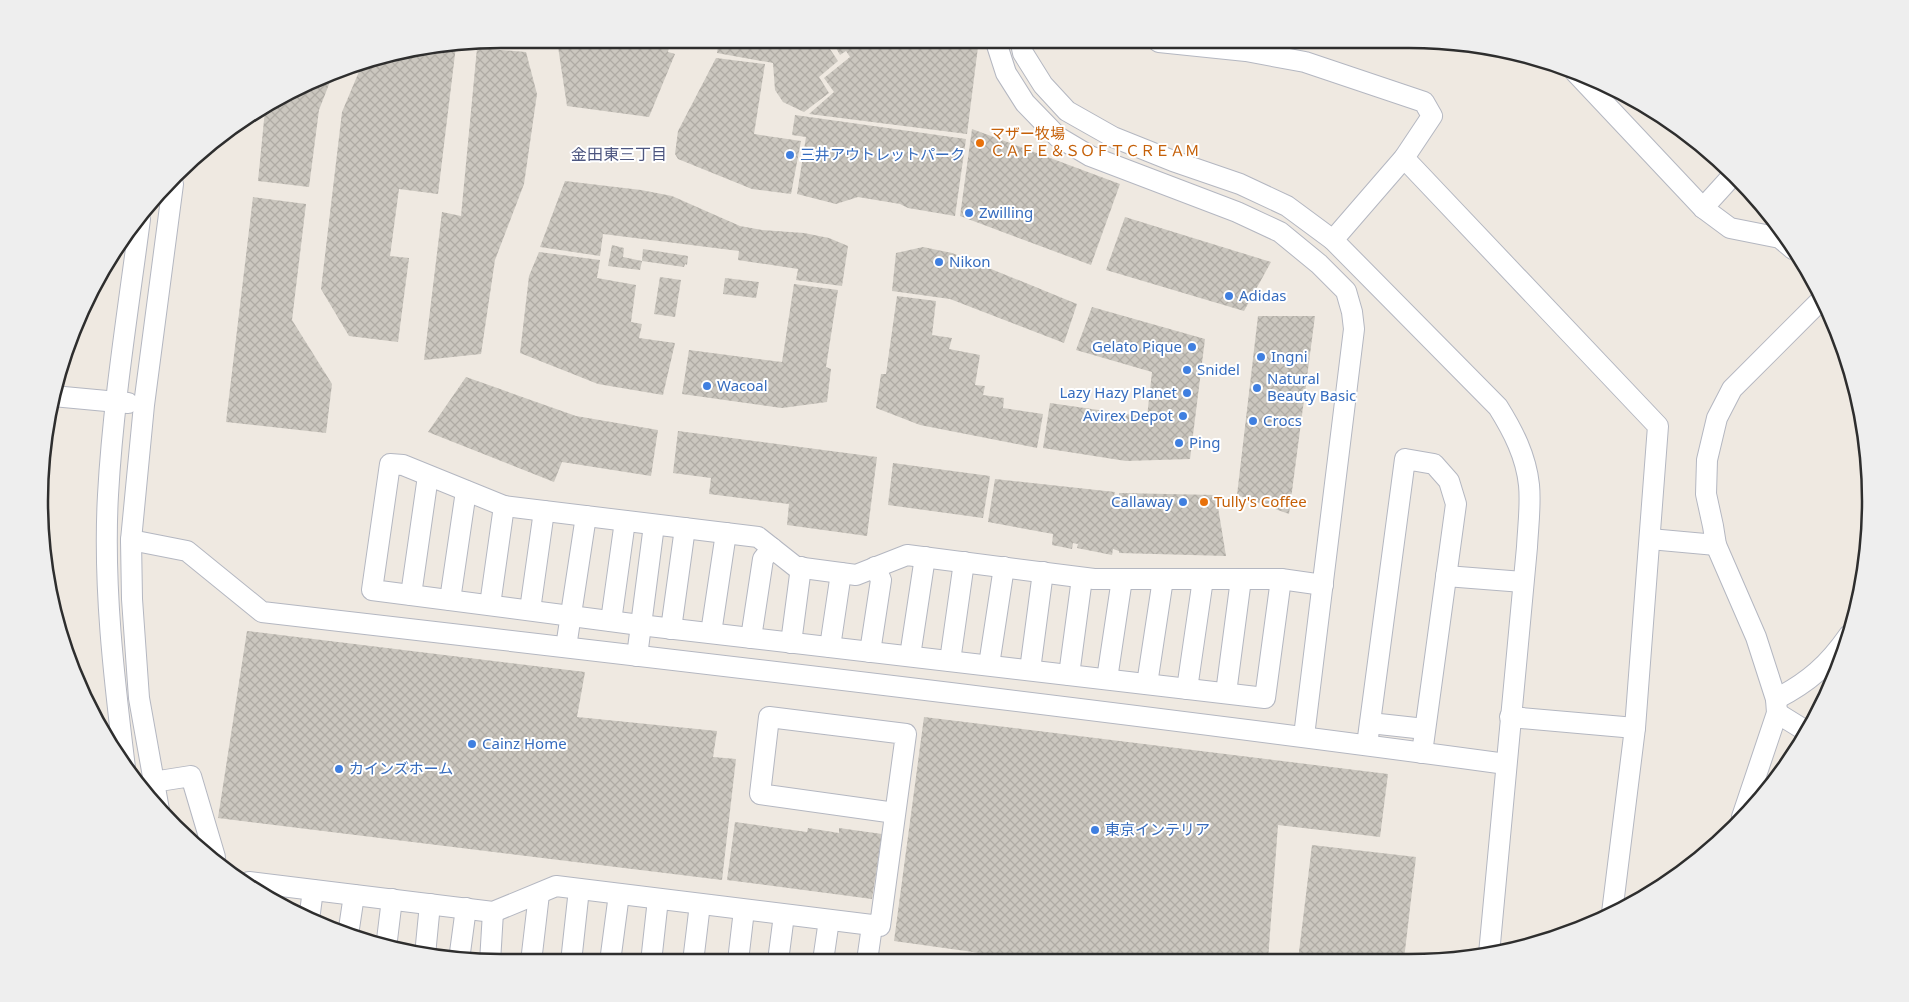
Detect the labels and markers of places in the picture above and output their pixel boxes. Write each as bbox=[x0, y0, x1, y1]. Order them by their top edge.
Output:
place label: マザー牧場 ＣＡＦＥ＆ＳＯＦＴＣＲＥＡＭ bbox=[990, 123, 1200, 160]
marker: マザー牧場 ＣＡＦＥ＆ＳＯＦＴＣＲＥＡＭ bbox=[974, 137, 986, 149]
place label: 三井アウトレットパーク bbox=[800, 144, 965, 164]
marker: 三井アウトレットパーク bbox=[784, 149, 796, 161]
place label: Zwilling bbox=[979, 202, 1033, 222]
marker: Zwilling bbox=[963, 207, 975, 219]
place label: Nikon bbox=[949, 251, 991, 271]
marker: Nikon bbox=[933, 256, 945, 268]
place label: Adidas bbox=[1239, 285, 1287, 305]
marker: Adidas bbox=[1223, 290, 1235, 302]
place label: Gelato Pique bbox=[1092, 336, 1182, 356]
marker: Gelato Pique bbox=[1186, 341, 1198, 353]
place label: Ingni bbox=[1271, 346, 1308, 366]
marker: Ingni bbox=[1255, 351, 1267, 363]
place label: Snidel bbox=[1197, 359, 1240, 379]
marker: Snidel bbox=[1181, 364, 1193, 376]
place label: Natural Beauty Basic bbox=[1267, 368, 1356, 405]
place label: Wacoal bbox=[717, 375, 768, 395]
marker: Wacoal bbox=[701, 380, 713, 392]
place label: Lazy Hazy Planet bbox=[1059, 382, 1178, 402]
marker: Natural Beauty Basic bbox=[1251, 382, 1263, 394]
marker: Lazy Hazy Planet bbox=[1181, 387, 1193, 399]
place label: Avirex Depot bbox=[1083, 405, 1174, 425]
marker: Avirex Depot bbox=[1177, 410, 1189, 422]
place label: Crocs bbox=[1263, 410, 1302, 430]
marker: Crocs bbox=[1247, 415, 1259, 427]
place label: Ping bbox=[1189, 432, 1220, 452]
marker: Ping bbox=[1173, 437, 1185, 449]
place label: Callaway bbox=[1111, 491, 1173, 511]
place label: Tully's Coffee bbox=[1214, 491, 1307, 511]
marker: Callaway bbox=[1177, 496, 1189, 508]
marker: Tully's Coffee bbox=[1198, 496, 1210, 508]
place label: Cainz Home bbox=[482, 733, 567, 753]
marker: Cainz Home bbox=[466, 738, 478, 750]
place label: カインズホーム bbox=[349, 758, 453, 778]
marker: カインズホーム bbox=[333, 763, 345, 775]
place label: 東京インテリア bbox=[1105, 819, 1210, 839]
marker: 東京インテリア bbox=[1089, 824, 1101, 836]

